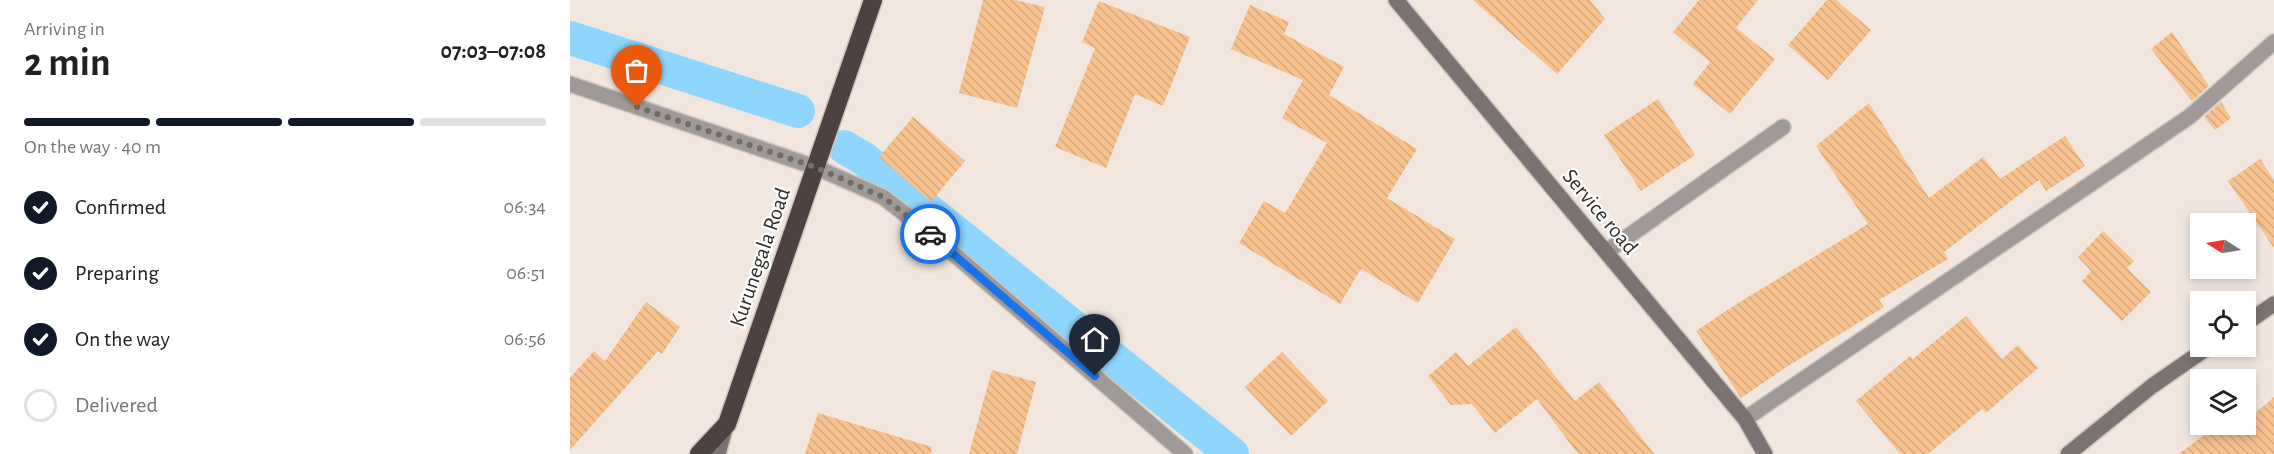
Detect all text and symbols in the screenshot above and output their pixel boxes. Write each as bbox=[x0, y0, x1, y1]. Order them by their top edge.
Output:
text: Arriving in bbox=[24, 19, 105, 39]
text: 07:03–07:08 bbox=[441, 40, 546, 62]
text: 2 min bbox=[24, 44, 111, 83]
pin bbox=[611, 45, 662, 107]
icon: bag bbox=[620, 54, 653, 87]
text: On the way · 40 m bbox=[24, 137, 161, 157]
street label: Service road bbox=[1558, 165, 1642, 258]
street label: Kurunegala Road bbox=[726, 185, 794, 330]
icon: check bbox=[24, 191, 57, 224]
text: Confirmed bbox=[75, 196, 166, 218]
text: 06:34 bbox=[504, 197, 546, 217]
courier bbox=[900, 204, 960, 264]
north arrow bbox=[2190, 213, 2256, 279]
map controls bbox=[2190, 213, 2256, 435]
icon: car bbox=[914, 218, 947, 251]
icon: check bbox=[24, 257, 57, 290]
text: Preparing bbox=[75, 262, 159, 284]
text: 06:51 bbox=[506, 263, 546, 283]
button: locate bbox=[2190, 291, 2256, 357]
pin bbox=[1069, 314, 1120, 376]
icon: check bbox=[24, 323, 57, 356]
icon: home bbox=[1078, 323, 1111, 356]
text: On the way bbox=[75, 328, 170, 350]
text: 06:56 bbox=[504, 329, 546, 349]
button: layers bbox=[2190, 369, 2256, 435]
text: Delivered bbox=[75, 394, 158, 416]

